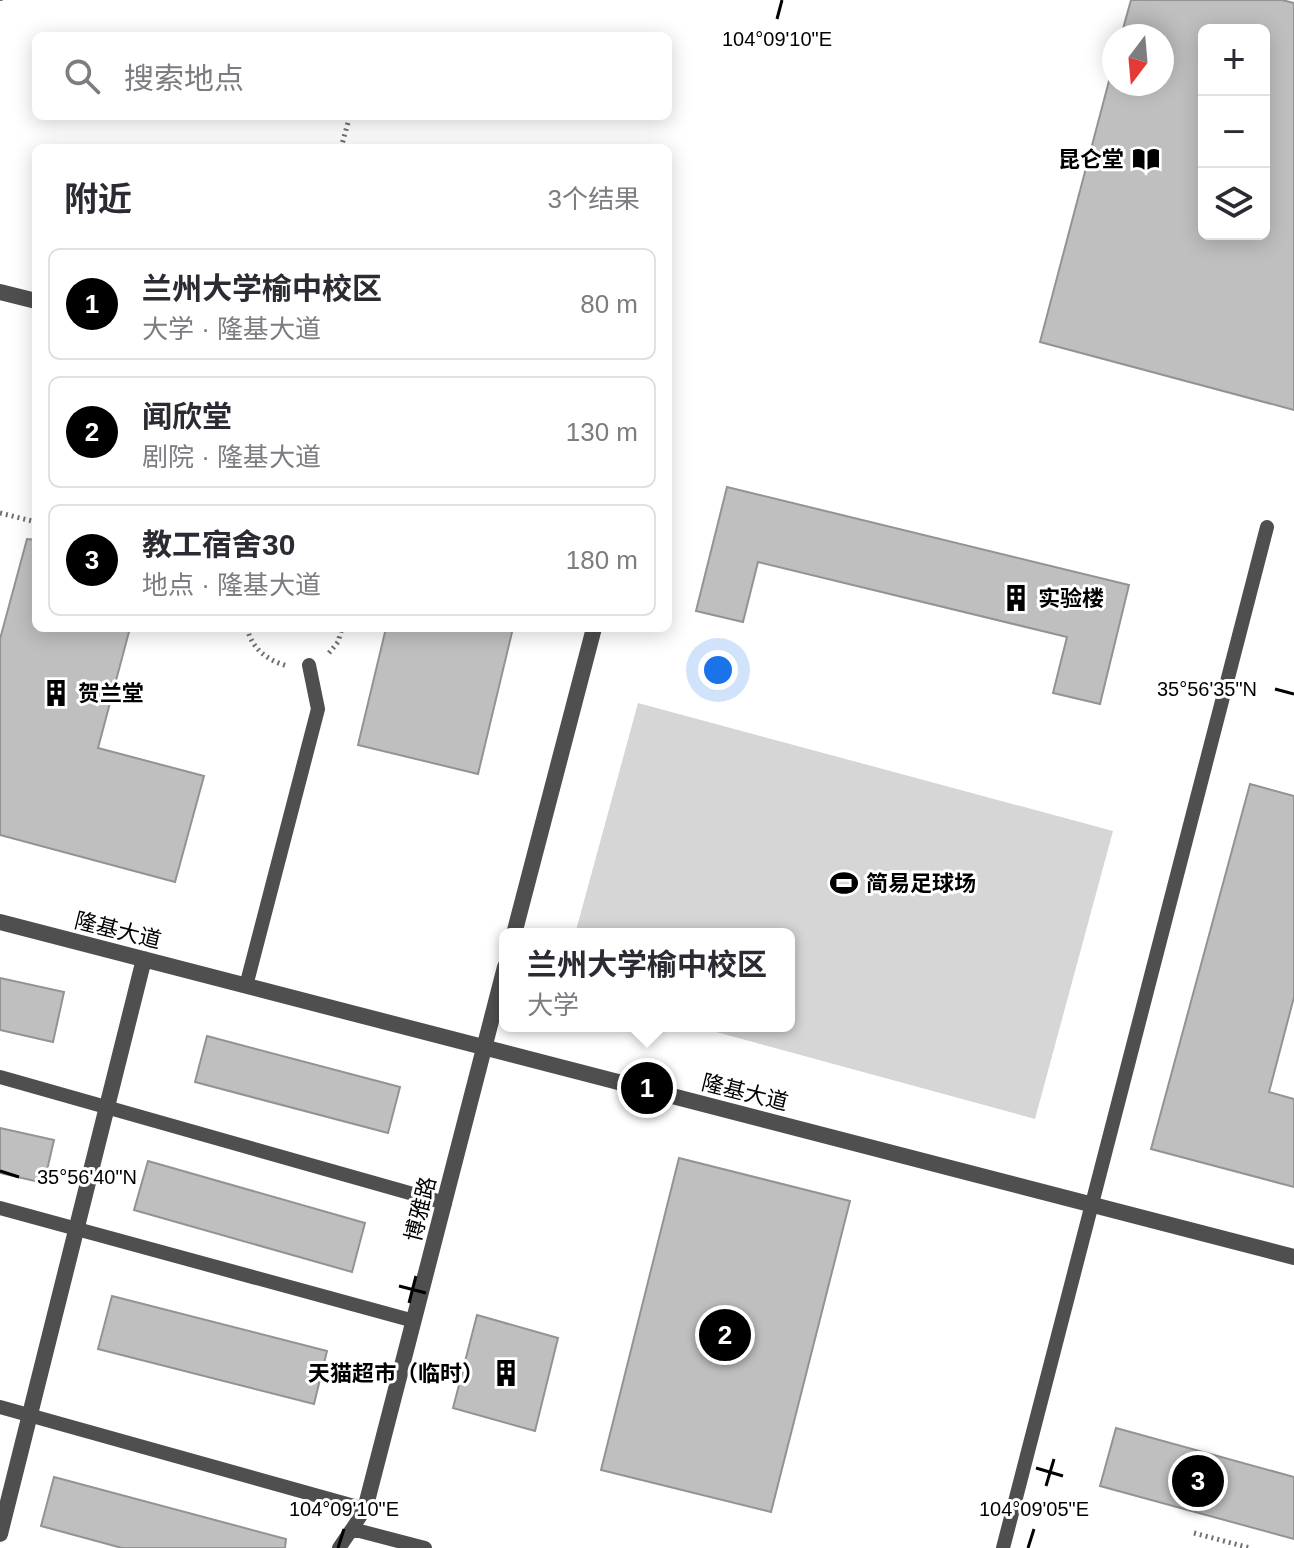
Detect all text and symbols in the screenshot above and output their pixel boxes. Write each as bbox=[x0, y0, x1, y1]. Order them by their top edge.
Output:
north arrow bbox=[1102, 24, 1174, 96]
map controls bbox=[1198, 24, 1270, 240]
button: + bbox=[1198, 24, 1270, 96]
text: 104°09'10"E bbox=[722, 28, 832, 50]
search box bbox=[32, 32, 672, 120]
icon: search bbox=[60, 54, 104, 98]
text: 搜索地点 bbox=[124, 62, 244, 95]
button: − bbox=[1198, 96, 1270, 168]
library icon: 昆仑堂 bbox=[1131, 144, 1161, 174]
place label: 昆仑堂 bbox=[1058, 147, 1124, 172]
button: layers bbox=[1198, 168, 1270, 240]
text: 附近 bbox=[64, 180, 132, 218]
text: 3个结果 bbox=[548, 184, 640, 214]
text: 兰州大学榆中校区 bbox=[142, 272, 382, 305]
text: 1 bbox=[85, 289, 99, 319]
text: 80 m bbox=[580, 289, 638, 319]
text: 大学 · 隆基大道 bbox=[142, 314, 321, 344]
text: 闻欣堂 bbox=[142, 400, 232, 433]
text: 2 bbox=[85, 417, 99, 447]
text: 130 m bbox=[566, 417, 638, 447]
text: 剧院 · 隆基大道 bbox=[142, 442, 321, 472]
text: 教工宿舍30 bbox=[142, 528, 295, 561]
text: 3 bbox=[85, 545, 99, 575]
text: 180 m bbox=[566, 545, 638, 575]
text: 地点 · 隆基大道 bbox=[142, 570, 321, 600]
building icon: 实验楼 bbox=[1001, 583, 1031, 613]
place label: 实验楼 bbox=[1038, 586, 1104, 611]
your location bbox=[698, 650, 738, 690]
building icon: 贺兰堂 bbox=[41, 678, 71, 708]
text: 35°56'35"N bbox=[1157, 678, 1257, 700]
place label: 贺兰堂 bbox=[78, 681, 144, 706]
sports icon: 简易足球场 bbox=[829, 868, 859, 898]
place label: 简易足球场 bbox=[866, 871, 976, 896]
street label: 隆基大道 bbox=[72, 908, 164, 953]
popup bbox=[499, 928, 795, 1032]
text: 兰州大学榆中校区 bbox=[527, 948, 767, 981]
text: 大学 bbox=[527, 990, 579, 1020]
pin: 1 bbox=[621, 1058, 673, 1118]
street label: 隆基大道 bbox=[699, 1070, 791, 1115]
text: 35°56'40"N bbox=[37, 1166, 137, 1188]
street label: 博雅路 bbox=[400, 1174, 441, 1244]
pin: 2 bbox=[699, 1305, 751, 1365]
building icon: 天猫超市（临时） bbox=[491, 1358, 521, 1388]
place label: 天猫超市（临时） bbox=[308, 1361, 484, 1386]
pin: 3 bbox=[1172, 1451, 1224, 1511]
text: 104°09'10"E bbox=[289, 1498, 399, 1520]
text: 104°09'05"E bbox=[979, 1498, 1089, 1520]

